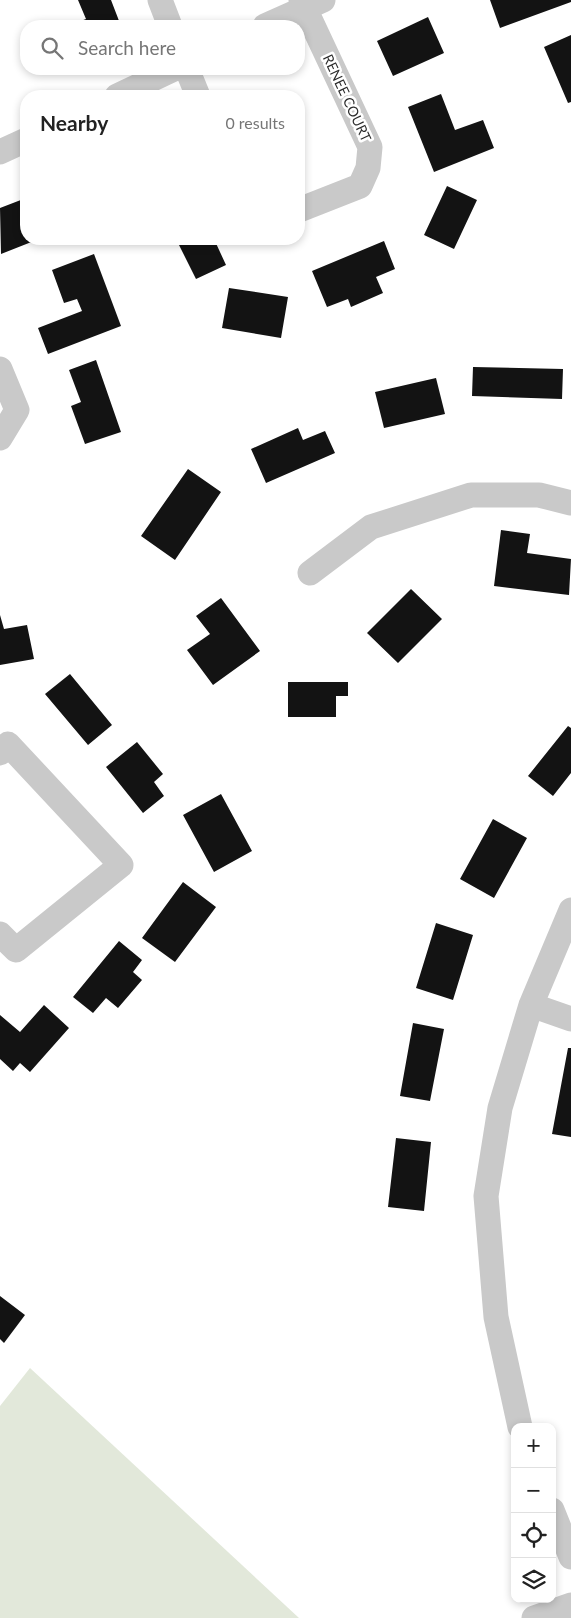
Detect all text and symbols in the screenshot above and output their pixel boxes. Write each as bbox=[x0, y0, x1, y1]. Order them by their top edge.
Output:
search box bbox=[20, 20, 305, 75]
icon: search bbox=[38, 34, 66, 62]
text: Search here bbox=[78, 36, 176, 59]
street label: RENEE COURT bbox=[320, 51, 375, 145]
text: Nearby bbox=[40, 110, 108, 135]
text: 0 results bbox=[225, 113, 285, 132]
map controls bbox=[511, 1423, 556, 1603]
button: + bbox=[511, 1423, 556, 1468]
button: − bbox=[511, 1468, 556, 1513]
button: locate bbox=[511, 1513, 556, 1558]
button: layers bbox=[511, 1558, 556, 1603]

